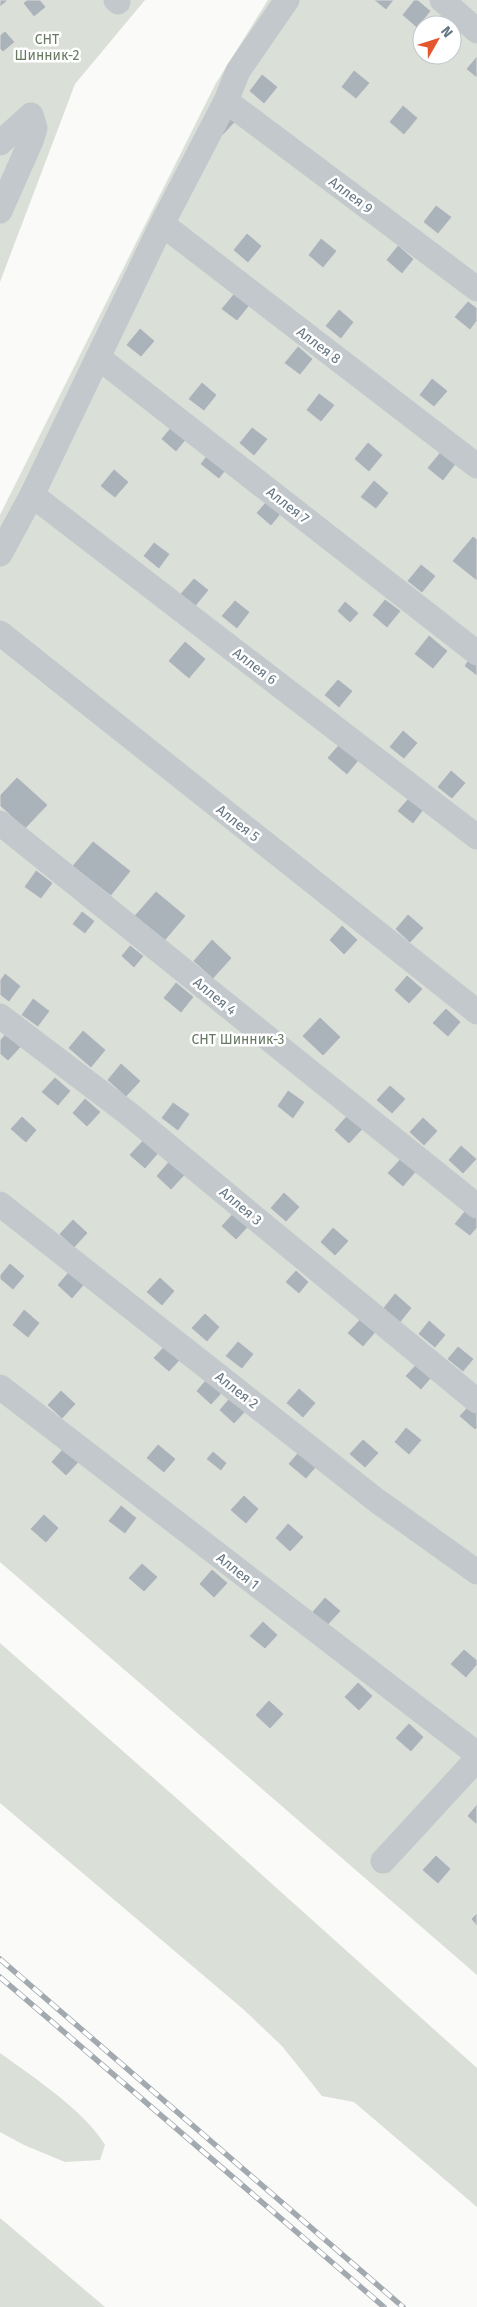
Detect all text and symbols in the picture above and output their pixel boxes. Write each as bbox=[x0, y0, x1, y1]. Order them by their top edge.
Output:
north arrow bbox=[412, 15, 462, 65]
text: N bbox=[437, 23, 456, 41]
park label: СНТ Шинник-2 bbox=[15, 31, 79, 64]
street label: Аллея 9 bbox=[325, 173, 376, 217]
street label: Аллея 8 bbox=[293, 323, 344, 368]
street label: Аллея 7 bbox=[263, 484, 312, 527]
street label: Аллея 6 bbox=[229, 644, 280, 688]
street label: Аллея 5 bbox=[213, 801, 263, 846]
street label: Аллея 4 bbox=[190, 974, 240, 1019]
park label: СНТ Шинник-3 bbox=[191, 1031, 285, 1048]
street label: Аллея 3 bbox=[216, 1184, 265, 1229]
street label: Аллея 2 bbox=[212, 1368, 262, 1413]
street label: Аллея 1 bbox=[213, 1550, 262, 1593]

